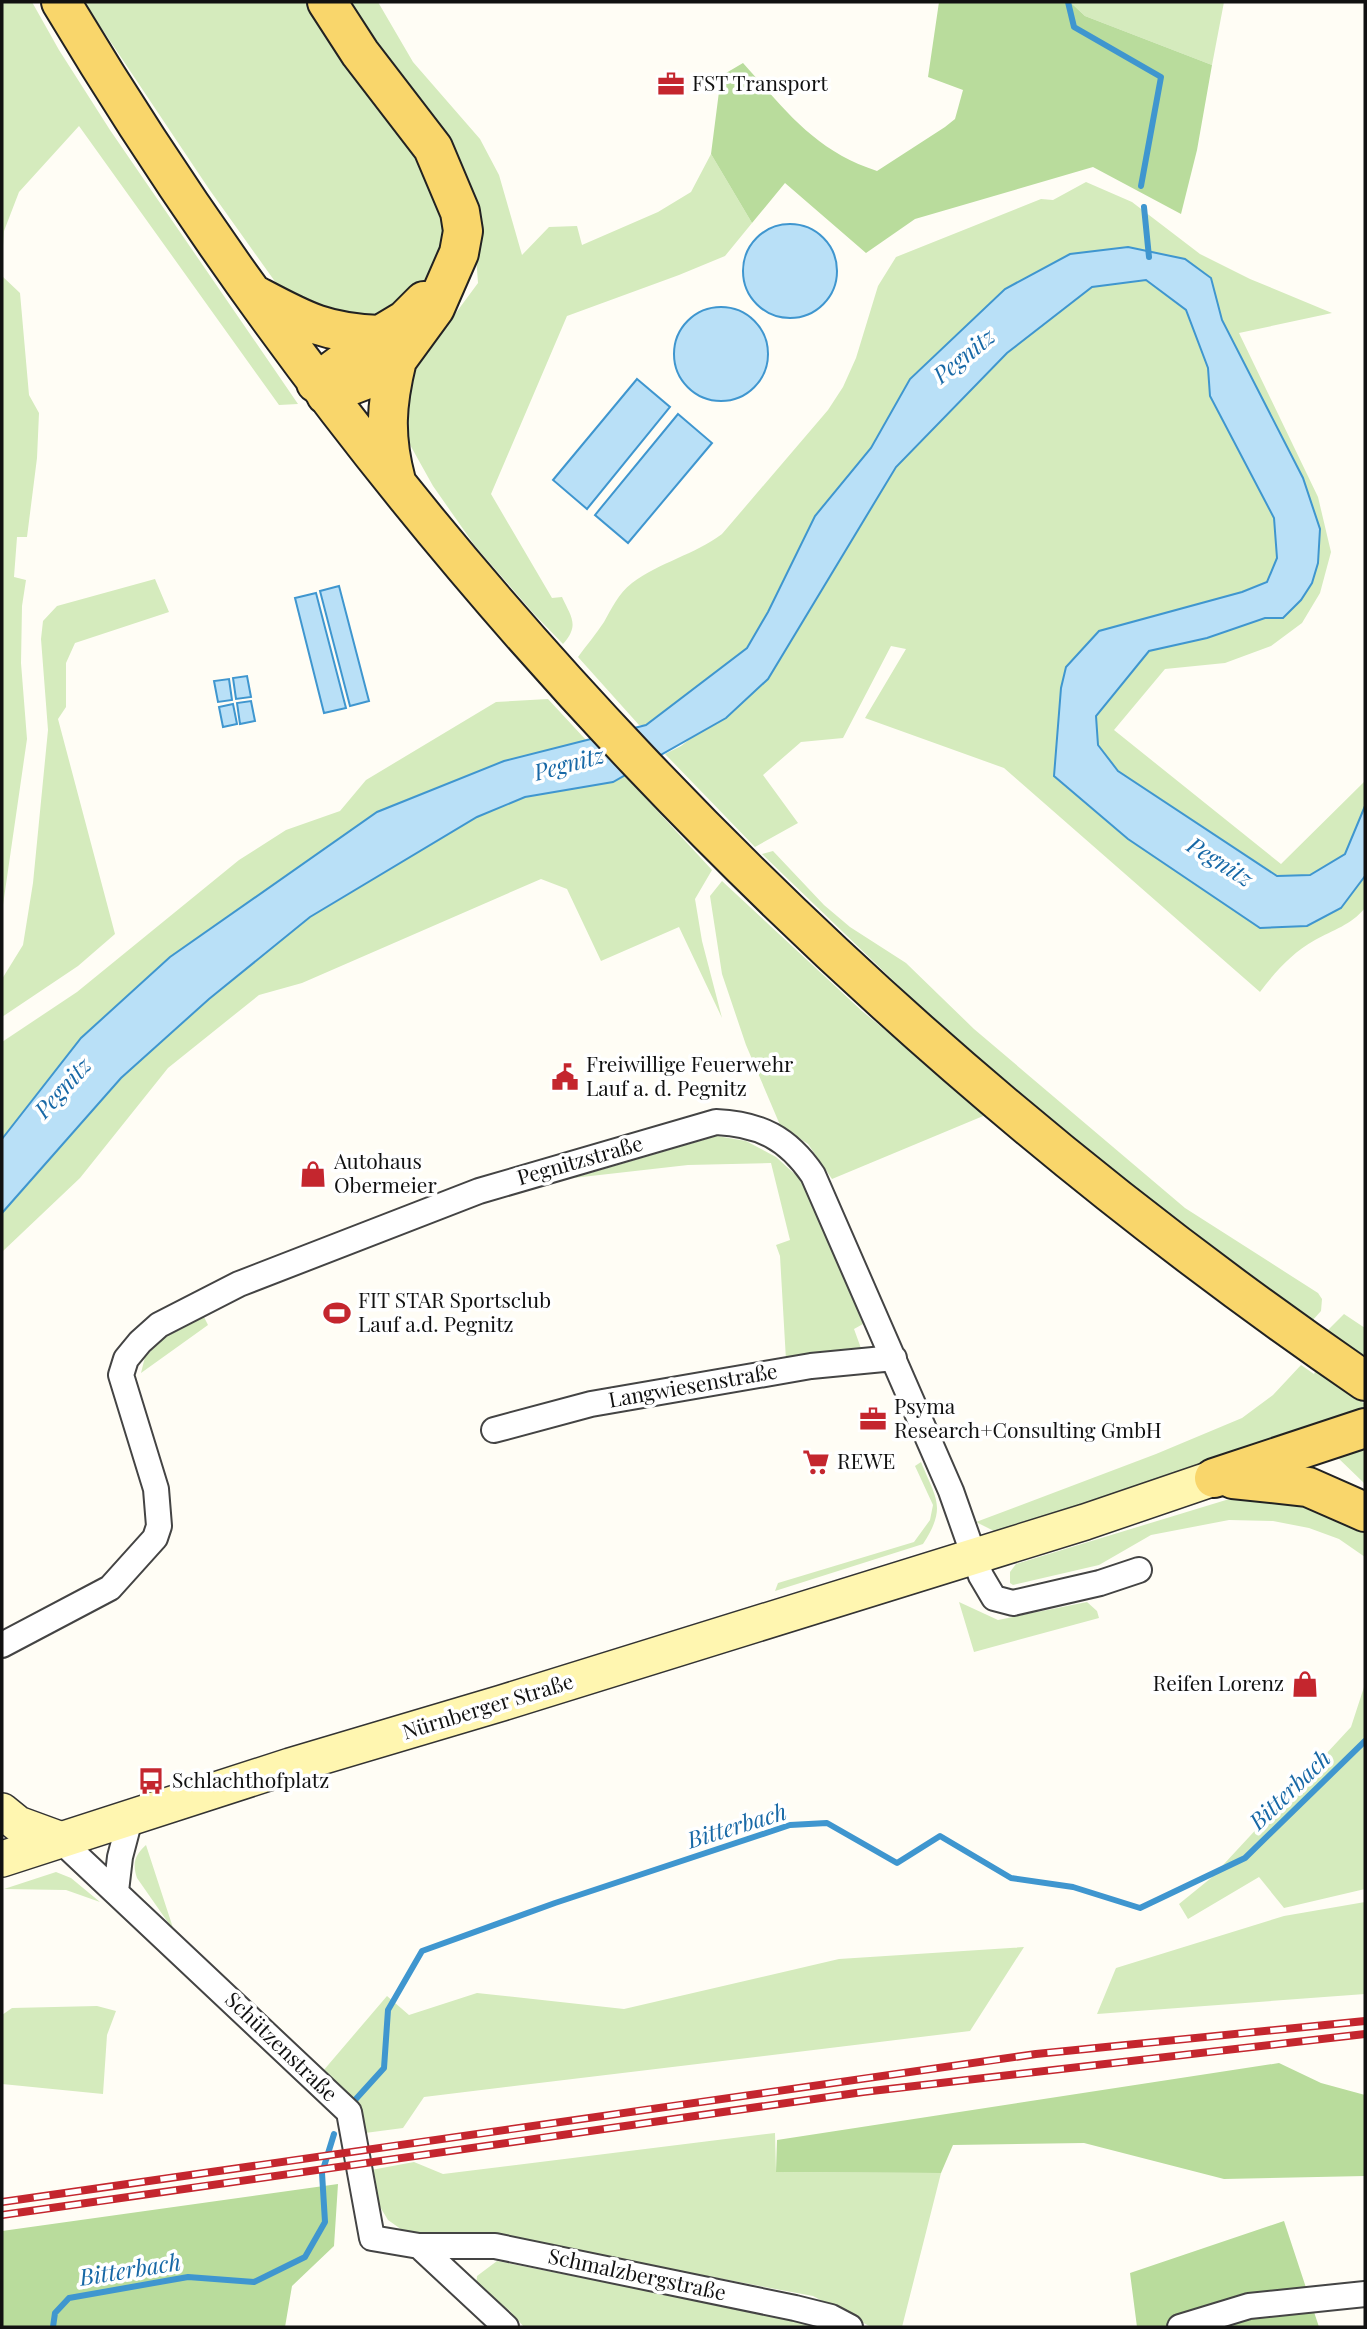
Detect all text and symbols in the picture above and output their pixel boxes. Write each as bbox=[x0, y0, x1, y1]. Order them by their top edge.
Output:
place label: FST Transport bbox=[692, 68, 828, 96]
office icon: FST Transport bbox=[656, 69, 686, 99]
water label: Pegnitz bbox=[925, 320, 1001, 390]
water label: Pegnitz bbox=[529, 738, 608, 787]
water label: Pegnitz bbox=[1181, 828, 1260, 893]
water label: Pegnitz bbox=[26, 1049, 98, 1125]
place label: Freiwillige Feuerwehr Lauf a. d. Pegnitz bbox=[586, 1049, 794, 1101]
public building icon: Freiwillige Feuerwehr Lauf a. d. Pegnitz bbox=[550, 1062, 580, 1092]
street label: Pegnitzstraße bbox=[513, 1128, 646, 1190]
place label: Autohaus Obermeier bbox=[333, 1146, 437, 1198]
shop icon: Autohaus Obermeier bbox=[298, 1159, 328, 1189]
place label: FIT STAR Sportsclub Lauf a.d. Pegnitz bbox=[358, 1285, 551, 1337]
sports icon: FIT STAR Sportsclub Lauf a.d. Pegnitz bbox=[322, 1298, 352, 1328]
street label: Langwiesenstraße bbox=[606, 1355, 779, 1413]
place label: Psyma Research+Consulting GmbH bbox=[894, 1391, 1162, 1443]
office icon: Psyma Research+Consulting GmbH bbox=[858, 1404, 888, 1434]
place label: REWE bbox=[837, 1446, 895, 1474]
supermarket icon: REWE bbox=[801, 1447, 831, 1477]
street label: Nürnberger Straße bbox=[398, 1666, 576, 1744]
place label: Reifen Lorenz bbox=[1153, 1668, 1284, 1696]
shop icon: Reifen Lorenz bbox=[1290, 1669, 1320, 1699]
water label: Bitterbach bbox=[1241, 1742, 1337, 1836]
place label: Schlachthofplatz bbox=[172, 1765, 329, 1793]
bus stop icon: Schlachthofplatz bbox=[136, 1766, 166, 1796]
water label: Bitterbach bbox=[682, 1795, 790, 1855]
street label: Schützenstraße bbox=[220, 1985, 345, 2106]
street label: Schmalzbergstraße bbox=[546, 2241, 729, 2306]
water label: Bitterbach bbox=[76, 2245, 183, 2292]

